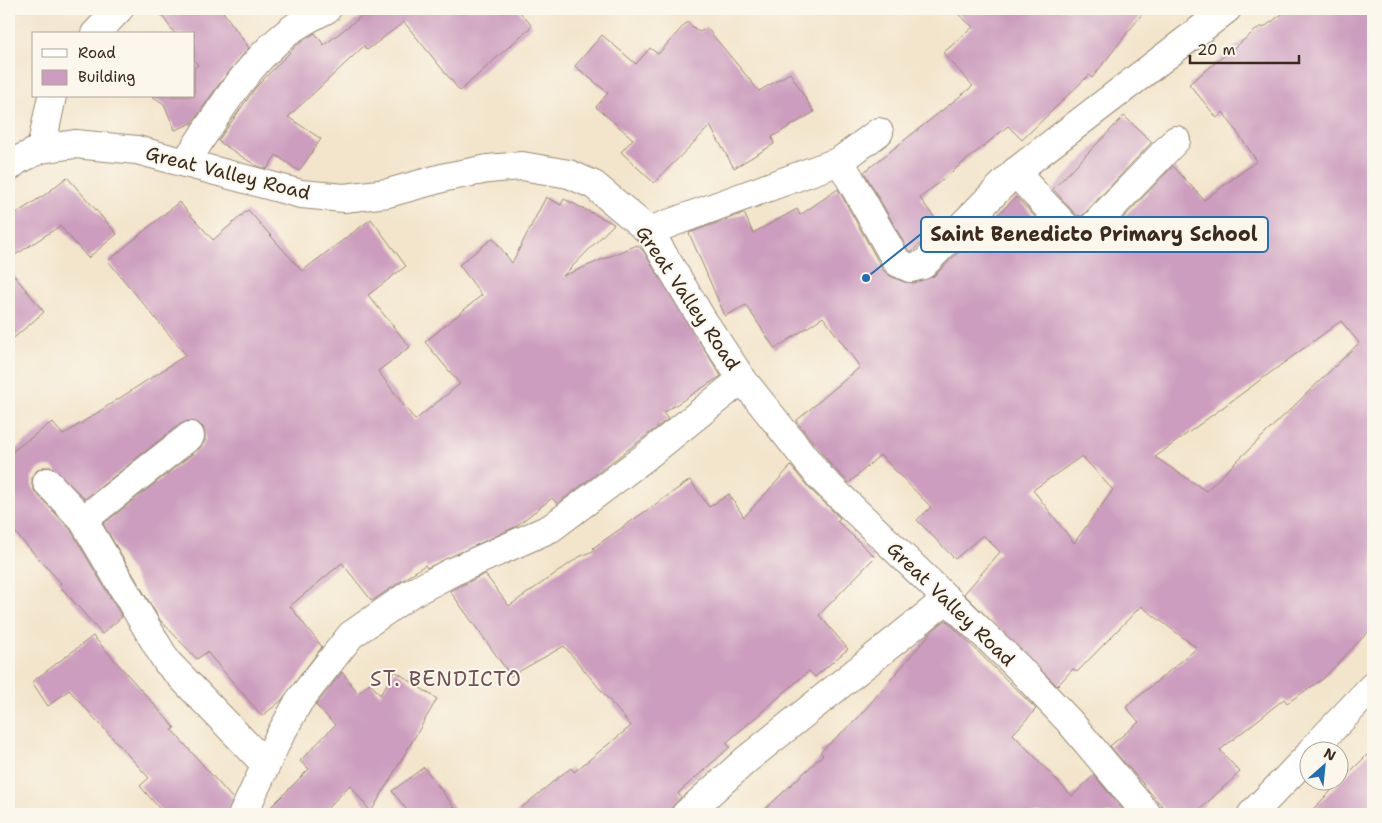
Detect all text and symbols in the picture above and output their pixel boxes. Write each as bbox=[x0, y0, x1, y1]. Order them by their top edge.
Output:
legend bbox=[32, 32, 195, 98]
scale bar bbox=[1190, 32, 1298, 64]
text: 20 m bbox=[1197, 40, 1236, 60]
text: Road bbox=[78, 43, 116, 63]
text: Building bbox=[78, 67, 135, 87]
street label: Great Valley Road bbox=[143, 140, 313, 206]
callout: Saint Benedicto Primary School bbox=[921, 217, 1268, 252]
street label: Great Valley Road bbox=[630, 221, 746, 375]
text: Saint Benedicto Primary School bbox=[930, 221, 1258, 247]
street label: Great Valley Road bbox=[882, 536, 1020, 672]
district label: ST. BENDICTO bbox=[370, 665, 522, 693]
north arrow bbox=[1300, 740, 1350, 790]
text: N bbox=[1321, 744, 1339, 765]

